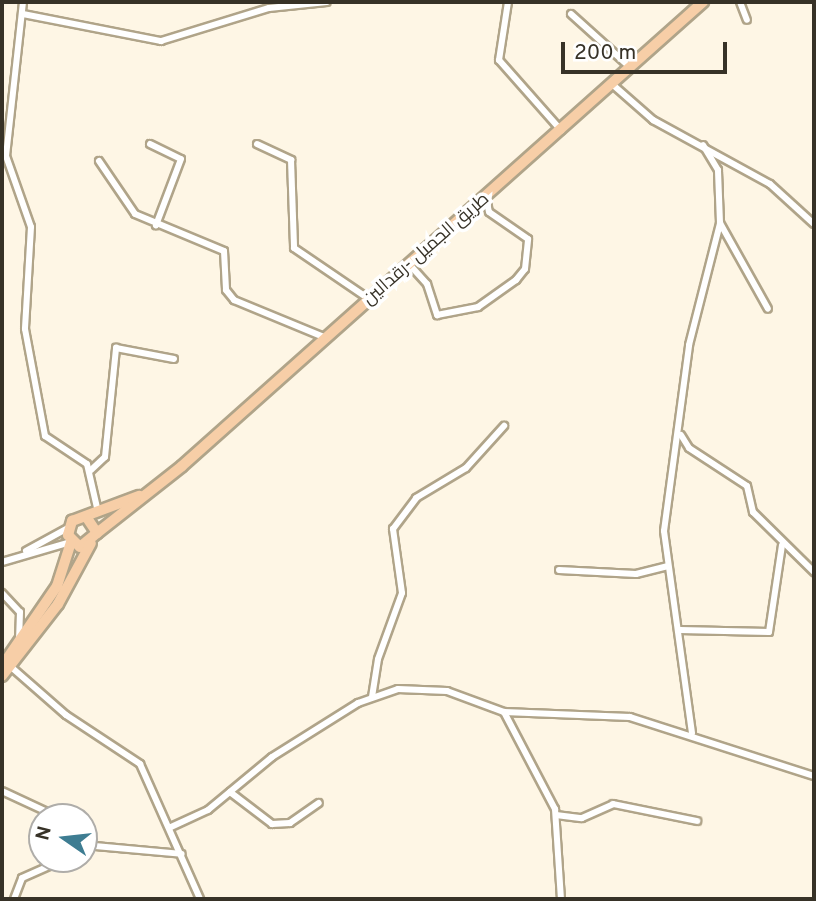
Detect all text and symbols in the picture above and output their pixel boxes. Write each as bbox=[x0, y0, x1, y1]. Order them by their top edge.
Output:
scale bar bbox=[564, 28, 730, 72]
text: 200 m bbox=[574, 40, 636, 67]
street label: طريق الجميل -رقدالين bbox=[359, 189, 495, 311]
north arrow bbox=[28, 803, 98, 873]
text: N bbox=[31, 824, 58, 843]

